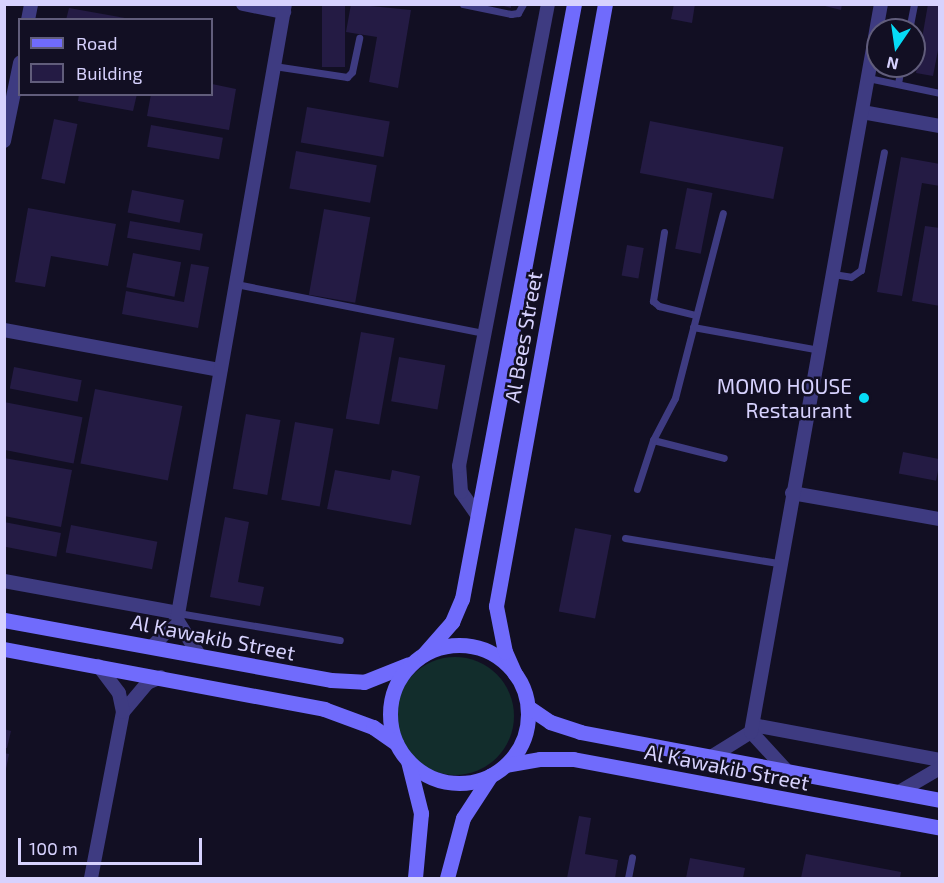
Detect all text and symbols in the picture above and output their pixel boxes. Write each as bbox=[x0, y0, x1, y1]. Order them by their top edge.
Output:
legend bbox=[18, 18, 213, 96]
north arrow bbox=[866, 18, 926, 78]
text: Road bbox=[76, 32, 117, 54]
text: N bbox=[885, 54, 900, 75]
text: Building bbox=[76, 62, 143, 84]
street label: Al Bees Street bbox=[499, 269, 547, 405]
place label: MOMO HOUSE Restaurant bbox=[717, 373, 852, 423]
marker: MOMO HOUSE Restaurant bbox=[857, 391, 871, 405]
street label: Al Kawakib Street bbox=[128, 609, 298, 665]
street label: Al Kawakib Street bbox=[642, 739, 812, 795]
scale bar bbox=[21, 826, 206, 864]
text: 100 m bbox=[29, 837, 78, 859]

